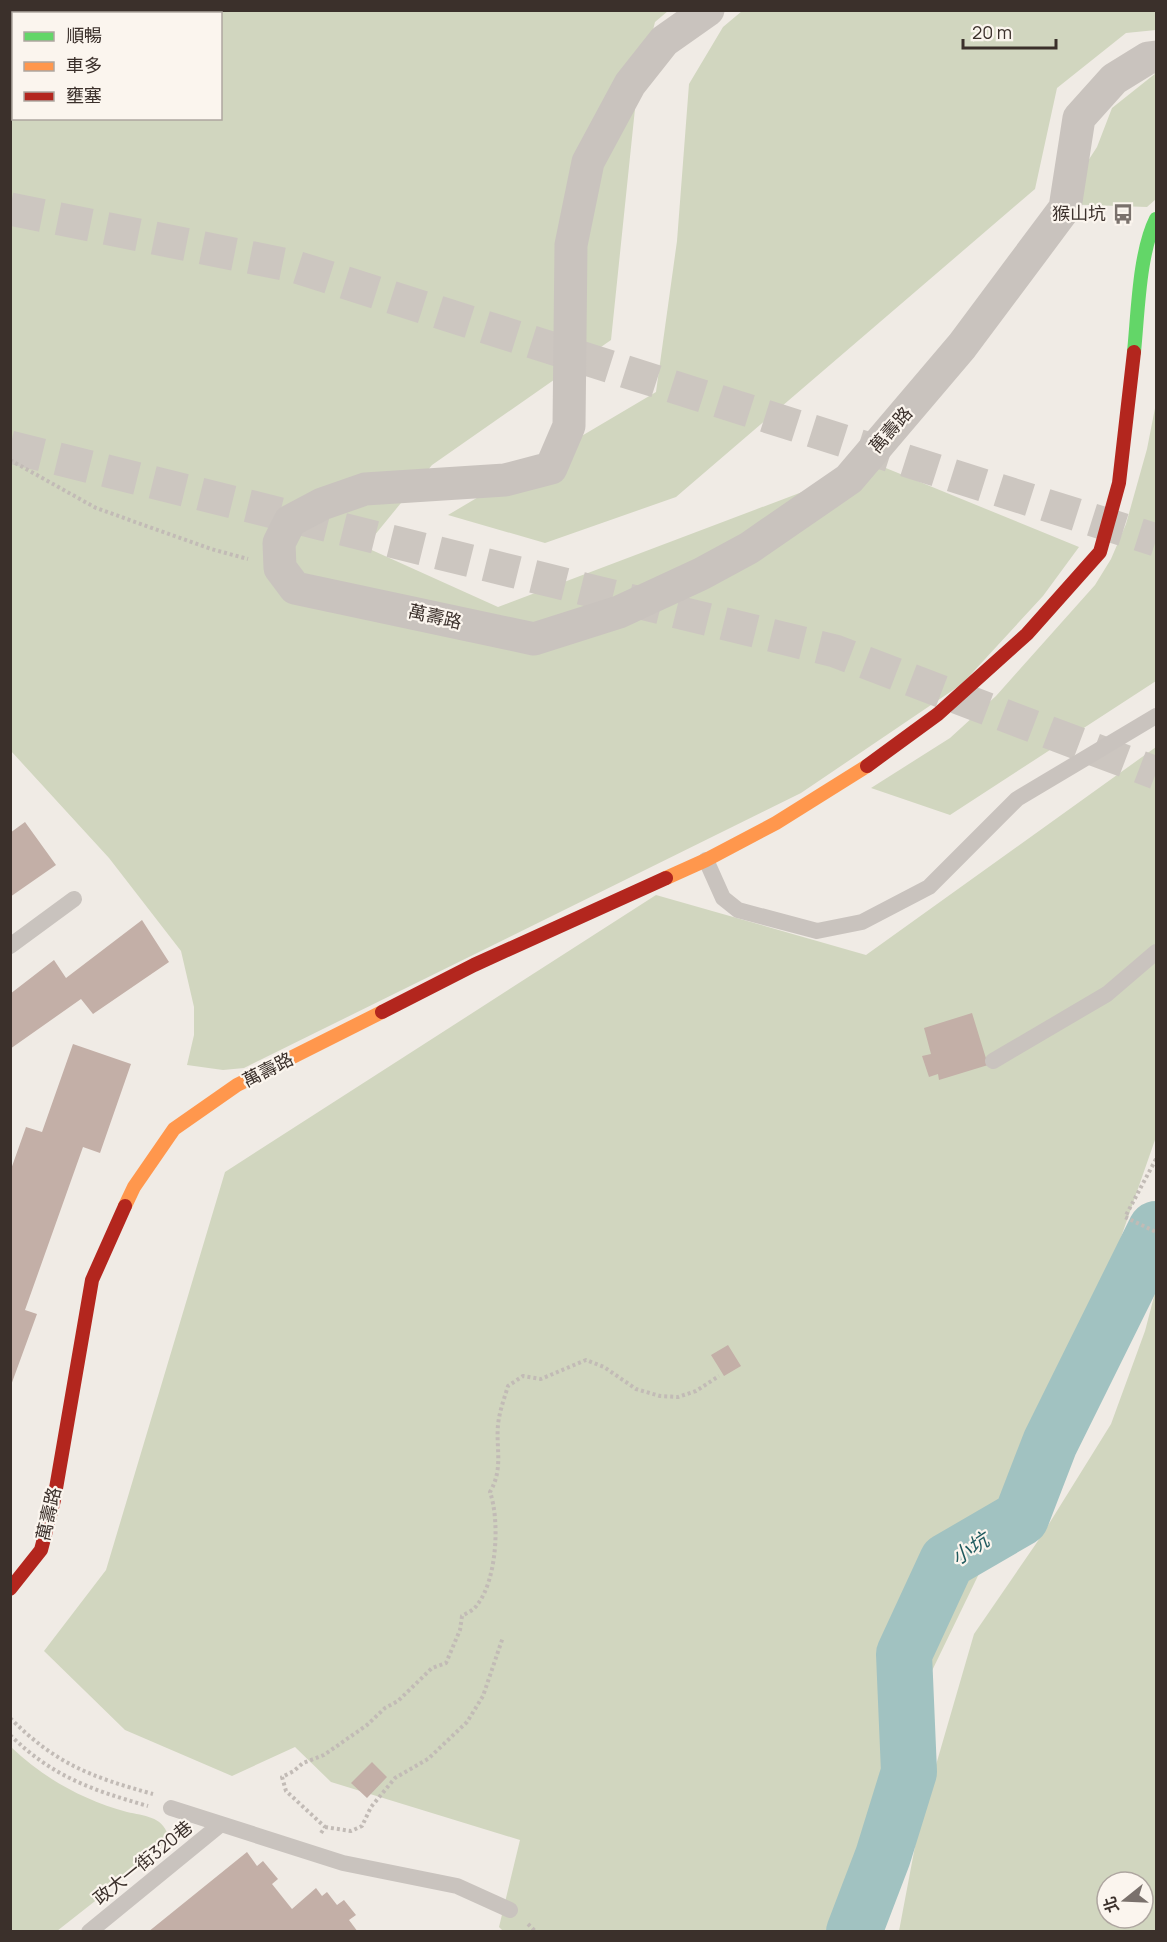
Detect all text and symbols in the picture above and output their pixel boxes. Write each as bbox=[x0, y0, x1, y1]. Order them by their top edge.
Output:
legend bbox=[12, 12, 222, 120]
scale bar bbox=[963, 12, 1056, 50]
text: 20 m bbox=[972, 20, 1012, 44]
text: 順暢 bbox=[66, 23, 102, 47]
text: 車多 bbox=[66, 53, 102, 77]
text: 壅塞 bbox=[66, 83, 102, 107]
place label: 猴山坑 bbox=[1052, 201, 1106, 225]
bus stop icon: 猴山坑 bbox=[1111, 202, 1135, 226]
street label: 萬壽路 bbox=[863, 401, 917, 458]
street label: 萬壽路 bbox=[406, 598, 464, 634]
street label: 萬壽路 bbox=[238, 1046, 297, 1092]
street label: 萬壽路 bbox=[30, 1485, 66, 1543]
water label: 小坑 bbox=[946, 1525, 996, 1571]
street label: 政大一街320巷 bbox=[88, 1815, 197, 1910]
north arrow bbox=[1095, 1870, 1155, 1930]
text: 北 bbox=[1098, 1894, 1124, 1916]

